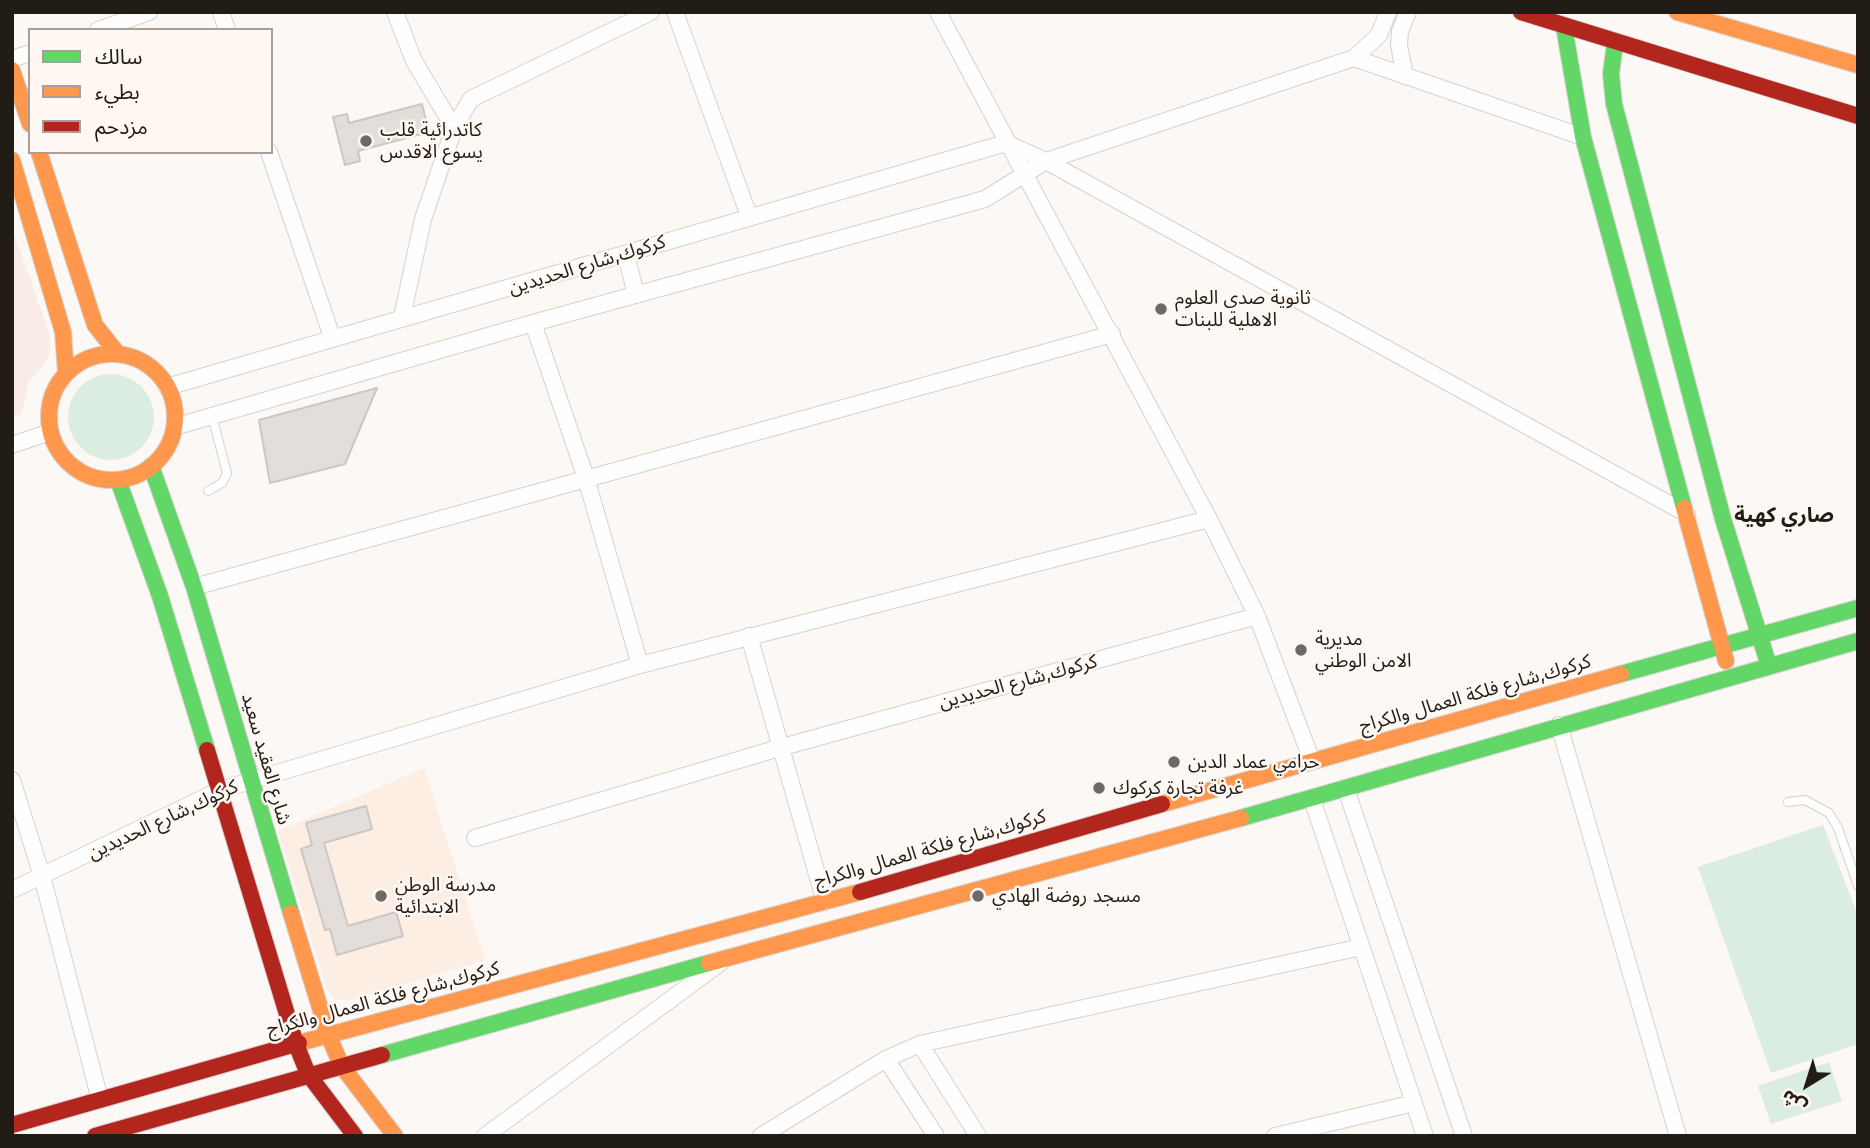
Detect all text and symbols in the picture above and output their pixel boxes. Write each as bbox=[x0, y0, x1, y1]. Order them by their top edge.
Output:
legend bbox=[28, 28, 273, 154]
text: سالك bbox=[95, 44, 142, 69]
text: بطيء bbox=[95, 79, 140, 104]
text: مزدحم bbox=[95, 114, 148, 139]
place label: كاتدرائية قلب يسوع الاقدس bbox=[380, 119, 483, 163]
marker: كاتدرائية قلب يسوع الاقدس bbox=[358, 133, 374, 149]
street label: كركوك,شارع الحديدين bbox=[506, 230, 668, 300]
place label: ثانوية صدى العلوم الاهلية للبنات bbox=[1175, 287, 1311, 331]
marker: ثانوية صدى العلوم الاهلية للبنات bbox=[1153, 301, 1169, 317]
district label: صاري كهية bbox=[1734, 503, 1834, 529]
place label: مديرية الامن الوطني bbox=[1315, 628, 1412, 672]
marker: مديرية الامن الوطني bbox=[1293, 642, 1309, 658]
street label: كركوك,شارع الحديدين bbox=[936, 650, 1100, 714]
street label: كركوك,شارع فلكة العمال والكراج bbox=[1356, 650, 1594, 738]
street label: شارع العقيد سعيد bbox=[236, 691, 296, 827]
place label: حرامي عماد الدين bbox=[1188, 751, 1320, 773]
marker: حرامي عماد الدين bbox=[1166, 754, 1182, 770]
street label: كركوك,شارع الحديدين bbox=[84, 775, 242, 865]
place label: غرفة تجارة كركوك bbox=[1113, 777, 1243, 799]
marker: غرفة تجارة كركوك bbox=[1091, 780, 1107, 796]
street label: كركوك,شارع فلكة العمال والكراج bbox=[811, 805, 1049, 893]
place label: مدرسة الوطن الابتدائية bbox=[395, 874, 496, 918]
place label: مسجد روضة الهادي bbox=[992, 885, 1141, 907]
marker: مدرسة الوطن الابتدائية bbox=[373, 888, 389, 904]
marker: مسجد روضة الهادي bbox=[970, 888, 986, 904]
street label: كركوك,شارع فلكة العمال والكراج bbox=[264, 957, 502, 1041]
north arrow bbox=[1772, 1050, 1842, 1120]
text: ش bbox=[1776, 1085, 1811, 1119]

